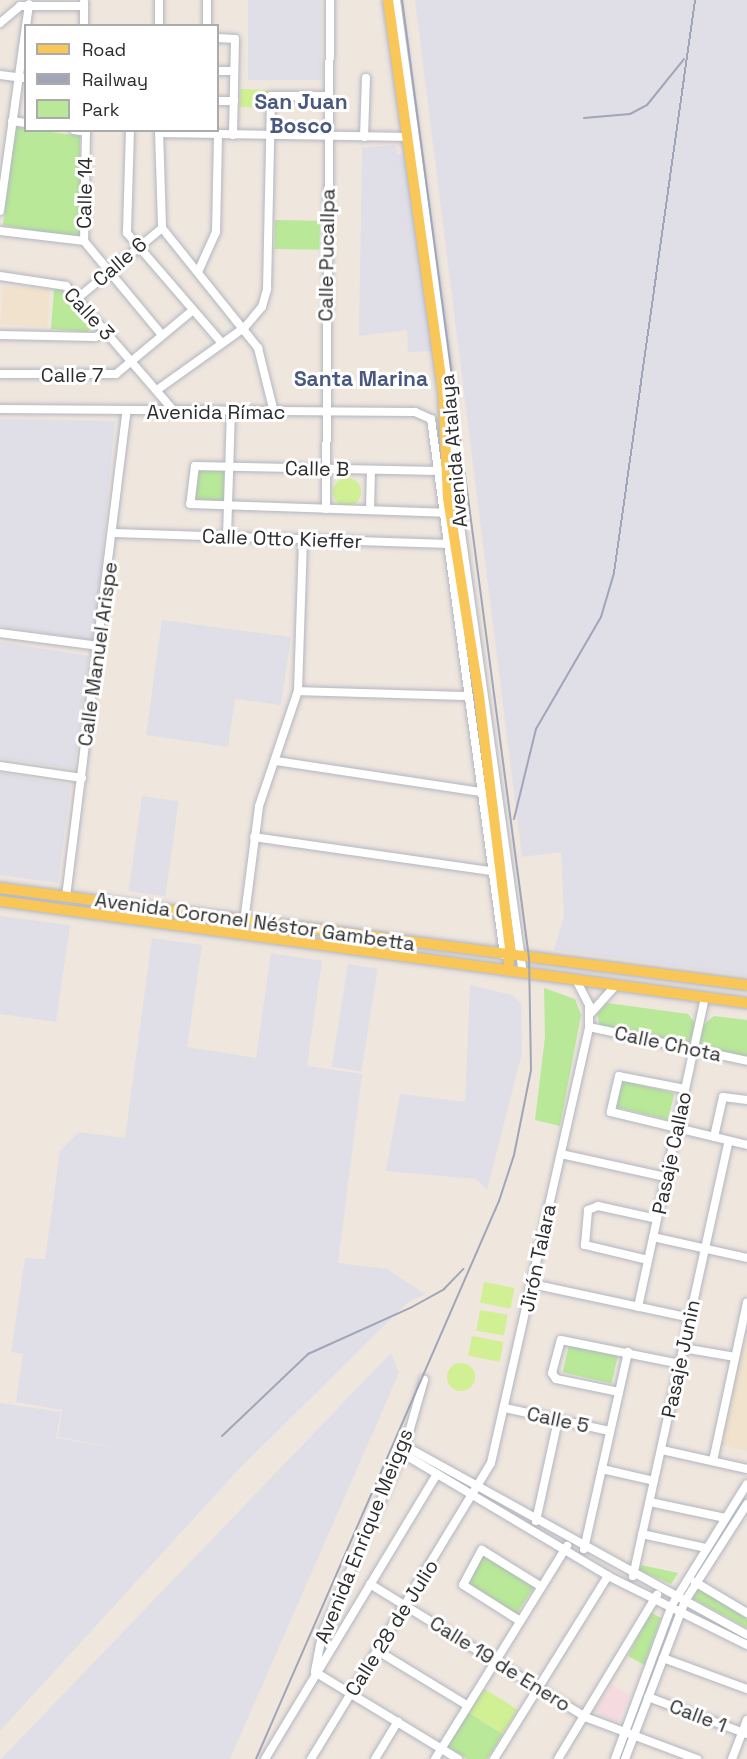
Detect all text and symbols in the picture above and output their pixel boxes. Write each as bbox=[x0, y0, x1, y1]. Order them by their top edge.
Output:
legend bbox=[24, 24, 219, 132]
text: Road bbox=[82, 38, 126, 61]
text: Railway bbox=[82, 68, 148, 91]
district label: San Juan Bosco bbox=[254, 89, 348, 139]
text: Park bbox=[82, 98, 119, 121]
street label: Calle 14 bbox=[72, 157, 98, 229]
street label: Calle Pucallpa bbox=[314, 188, 340, 322]
street label: Calle 6 bbox=[88, 232, 152, 292]
street label: Calle 3 bbox=[59, 283, 119, 345]
street label: Calle 7 bbox=[41, 363, 103, 387]
district label: Santa Marina bbox=[294, 366, 428, 392]
street label: Avenida Atalaya bbox=[435, 373, 473, 529]
street label: Avenida Rímac bbox=[146, 400, 286, 424]
street label: Calle B bbox=[285, 456, 349, 482]
street label: Calle Otto Kieffer bbox=[201, 524, 363, 554]
street label: Calle Manuel Arispe bbox=[73, 560, 123, 748]
street label: Avenida Coronel Néstor Gambetta bbox=[93, 888, 417, 956]
street label: Calle Chota bbox=[612, 1021, 724, 1067]
street label: Pasaje Callao bbox=[647, 1089, 697, 1217]
street label: Jirón Talara bbox=[515, 1202, 561, 1314]
street label: Pasaje Junin bbox=[657, 1298, 705, 1420]
street label: Calle 5 bbox=[525, 1402, 591, 1438]
street label: Avenida Enrique Meiggs bbox=[310, 1425, 418, 1647]
street label: Calle 28 de Julio bbox=[340, 1555, 444, 1701]
street label: Calle 19 de Enero bbox=[425, 1611, 575, 1717]
street label: Calle 1 bbox=[666, 1694, 730, 1738]

